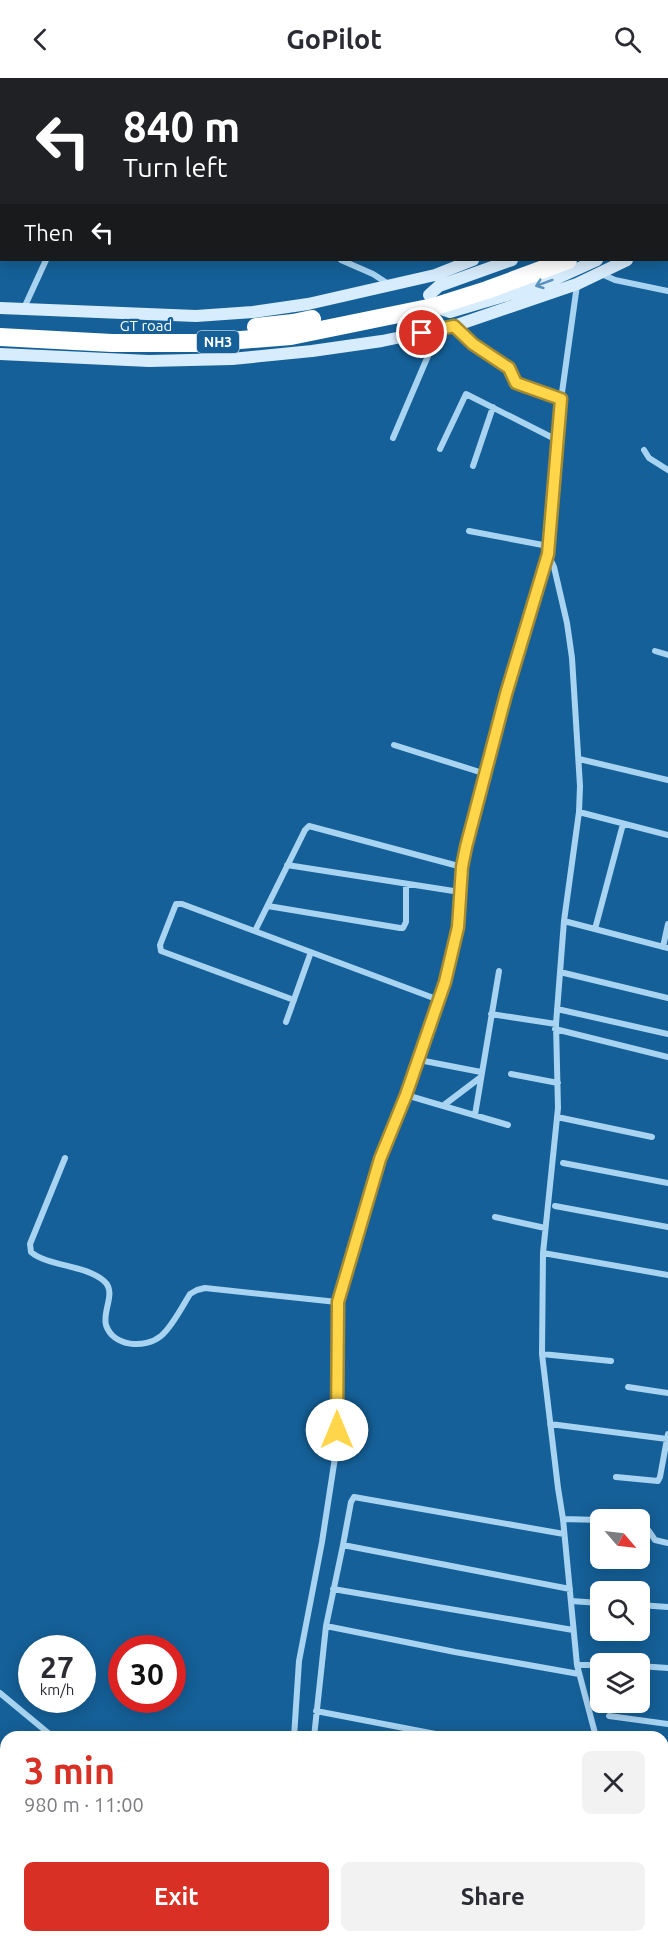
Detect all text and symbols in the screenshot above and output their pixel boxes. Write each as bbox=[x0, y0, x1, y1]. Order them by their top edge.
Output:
icon: back bbox=[24, 23, 57, 56]
icon: search bbox=[611, 23, 644, 56]
text: GoPilot bbox=[286, 24, 382, 54]
icon: left bbox=[24, 102, 102, 180]
text: 840 m bbox=[123, 103, 240, 150]
text: Turn left bbox=[123, 152, 227, 182]
icon: left bbox=[86, 216, 119, 249]
text: Then bbox=[24, 220, 74, 245]
one-way arrow bbox=[535, 279, 554, 290]
pin bbox=[396, 307, 447, 358]
icon: arrive bbox=[405, 316, 438, 349]
street label: GT road bbox=[120, 317, 172, 334]
road number: NH3 bbox=[197, 331, 239, 353]
position arrow bbox=[305, 1398, 369, 1462]
north arrow bbox=[590, 1509, 650, 1569]
map controls bbox=[590, 1509, 650, 1713]
button: search bbox=[590, 1581, 650, 1641]
speed limit sign: 30 bbox=[108, 1635, 186, 1713]
text: 27 bbox=[40, 1650, 74, 1684]
button: layers bbox=[590, 1653, 650, 1713]
text: km/h bbox=[40, 1681, 74, 1698]
text: 3 min bbox=[24, 1750, 115, 1791]
button: close bbox=[582, 1751, 645, 1814]
text: 980 m · 11:00 bbox=[24, 1793, 144, 1816]
button: Exit bbox=[24, 1862, 329, 1931]
button: Share bbox=[341, 1862, 645, 1931]

